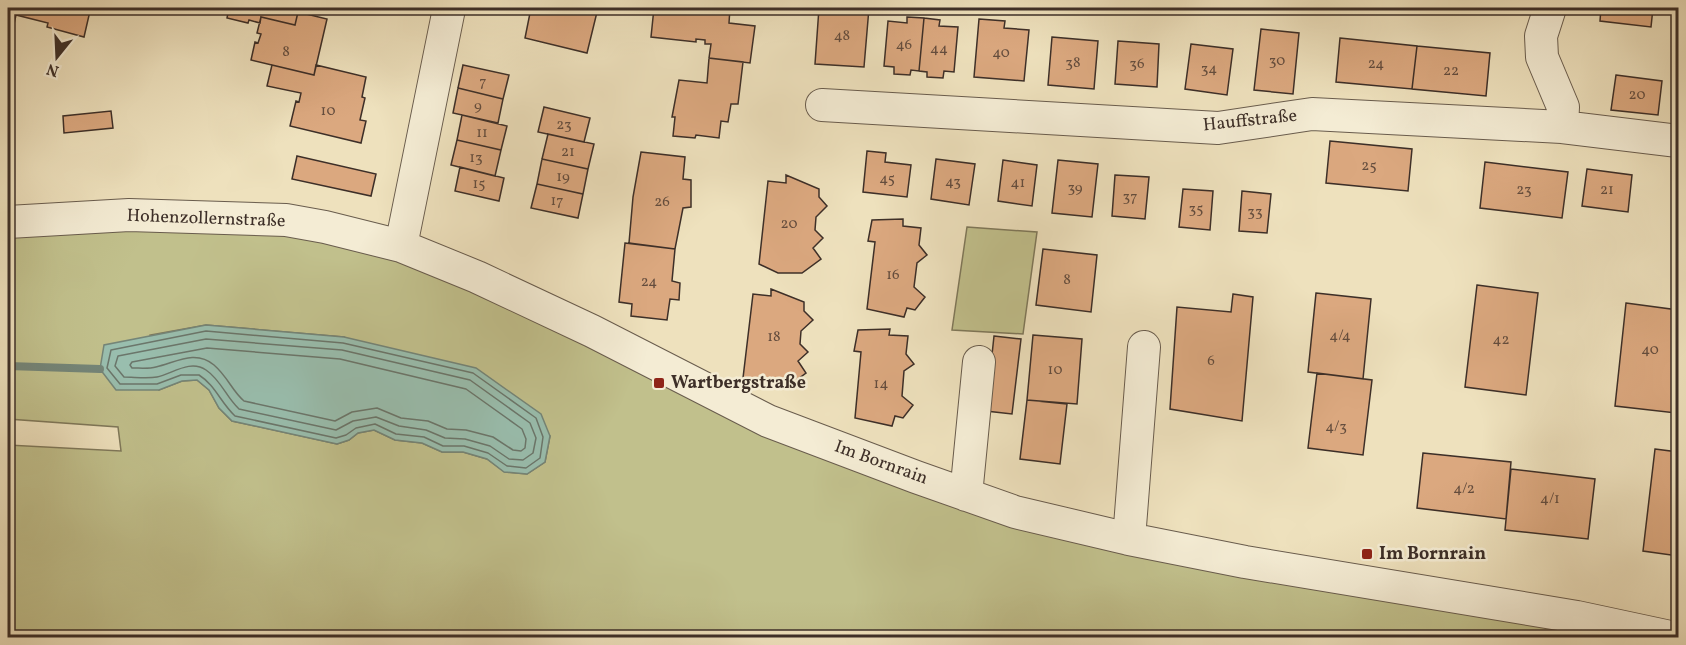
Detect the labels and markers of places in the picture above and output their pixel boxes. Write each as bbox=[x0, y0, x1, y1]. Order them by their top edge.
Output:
place label: Wartbergstraße bbox=[671, 371, 806, 396]
marker: Wartbergstraße bbox=[652, 376, 666, 390]
place label: Im Bornrain bbox=[1379, 542, 1486, 567]
marker: Im Bornrain bbox=[1360, 547, 1374, 561]

